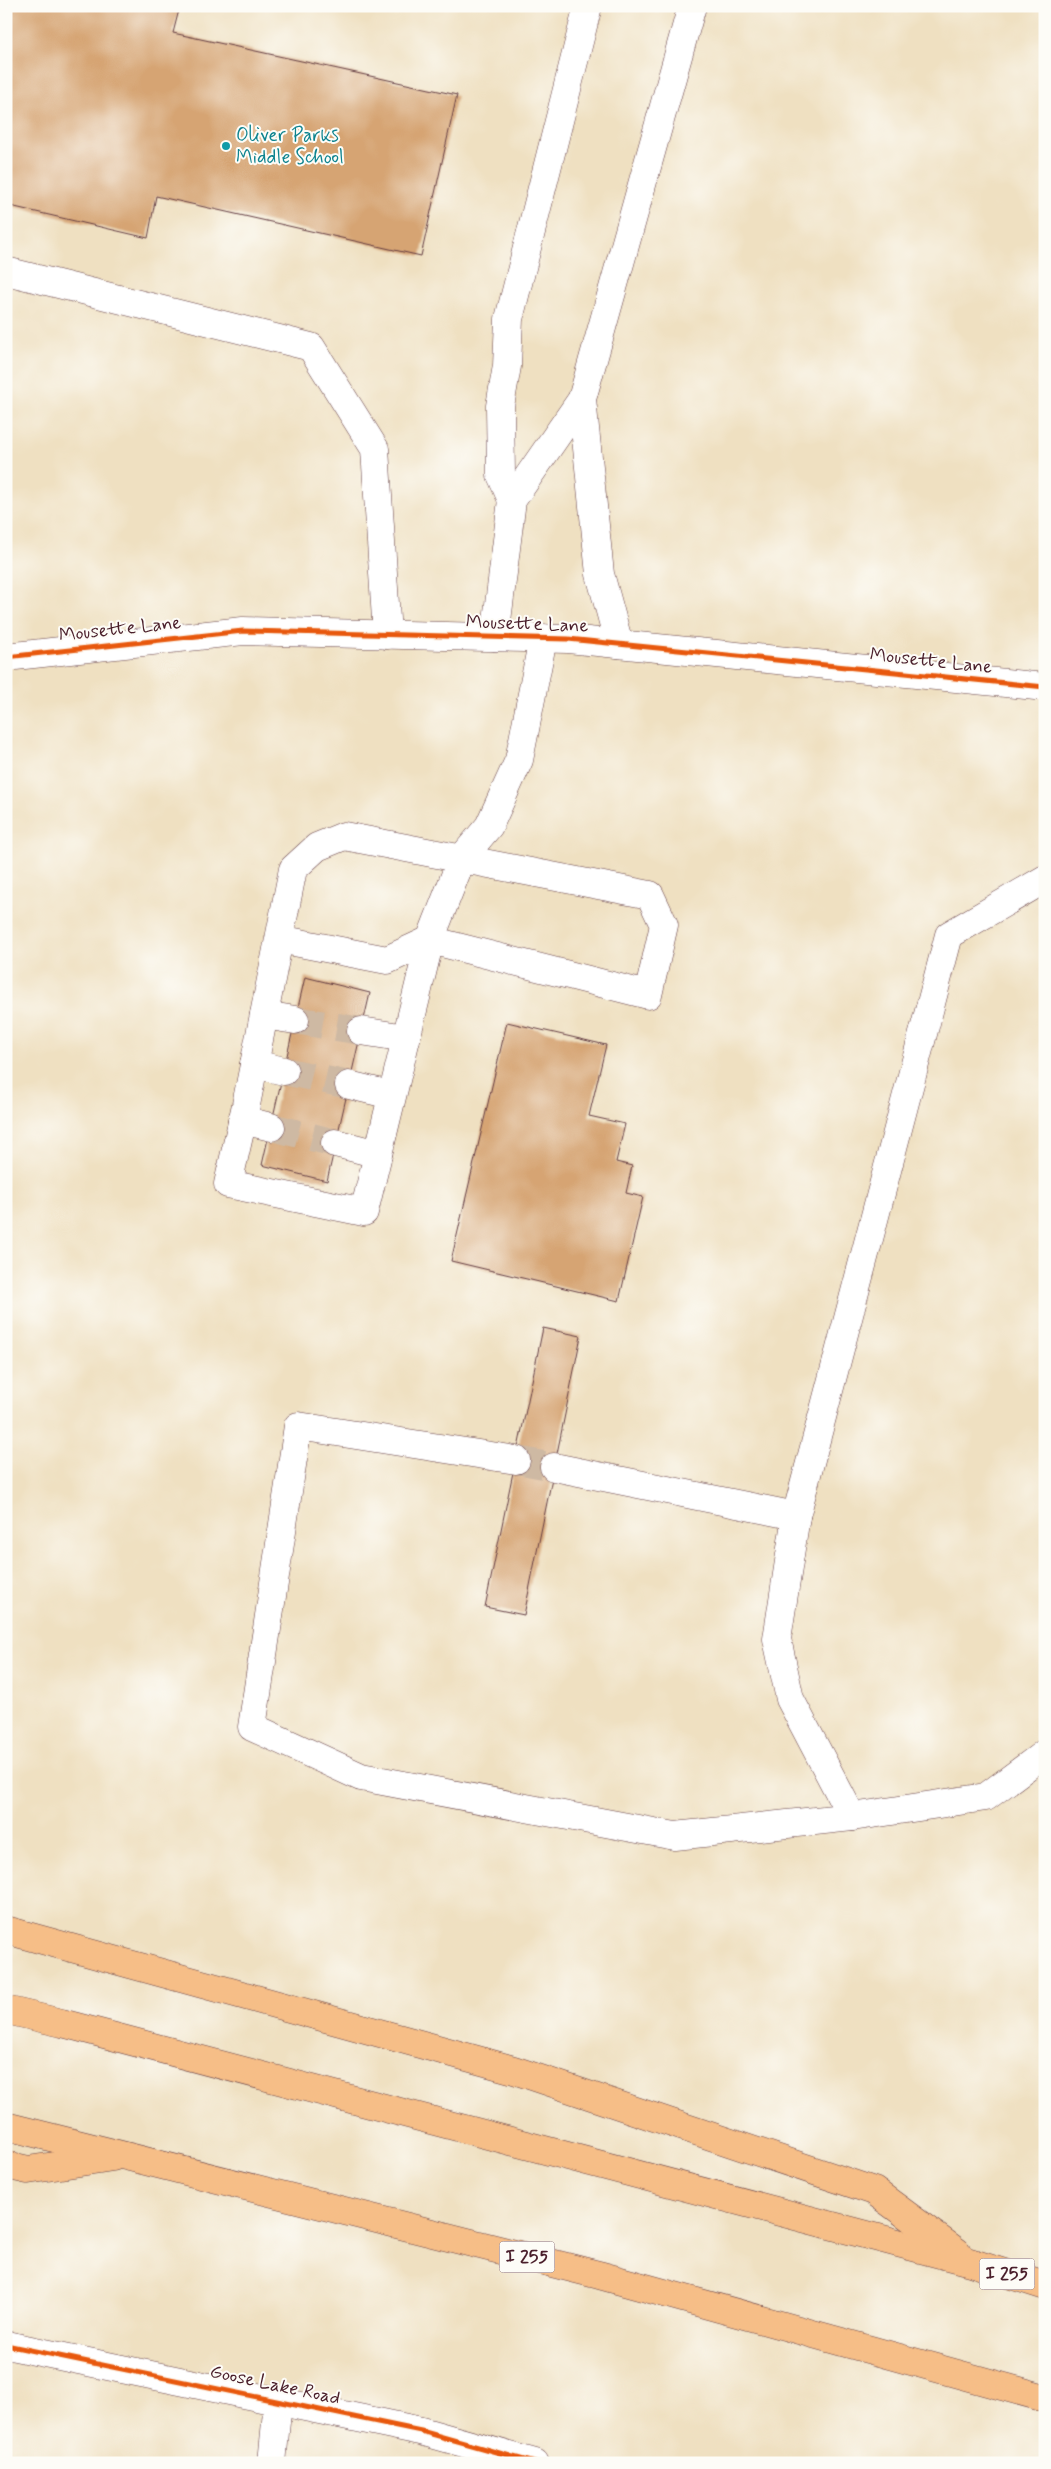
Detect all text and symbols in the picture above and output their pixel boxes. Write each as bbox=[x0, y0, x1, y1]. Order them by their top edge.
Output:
place label: Oliver Parks Middle School bbox=[236, 123, 344, 170]
marker: Oliver Parks Middle School bbox=[220, 140, 232, 152]
street label: Mousette Lane bbox=[465, 609, 589, 639]
street label: Mousette Lane bbox=[58, 610, 182, 648]
street label: Mousette Lane bbox=[869, 642, 993, 680]
road number: I 255 bbox=[500, 2242, 554, 2272]
road number: I 255 bbox=[980, 2258, 1034, 2290]
street label: Goose Lake Road bbox=[208, 2359, 342, 2411]

